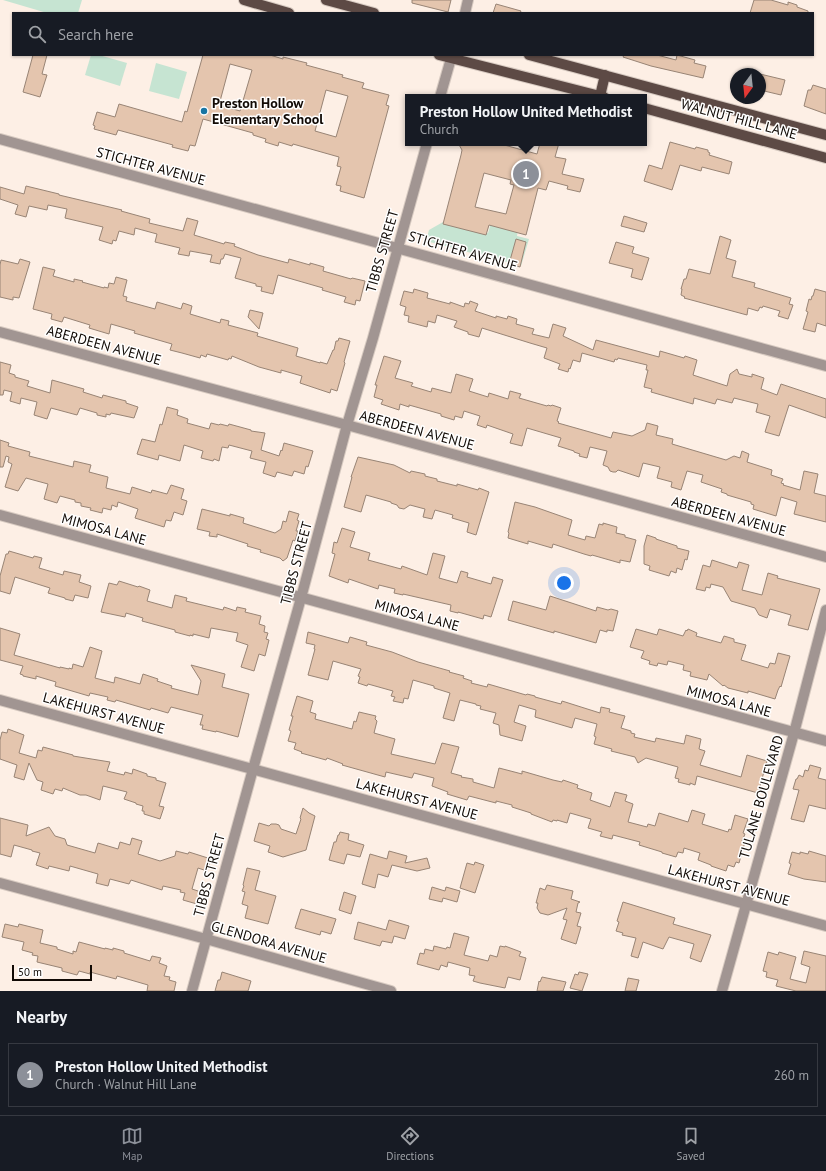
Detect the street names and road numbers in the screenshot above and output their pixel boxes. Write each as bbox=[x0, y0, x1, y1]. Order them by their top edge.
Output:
street label: WALNUT HILL LANE bbox=[679, 95, 799, 143]
street label: STICHTER AVENUE bbox=[94, 143, 208, 189]
street label: TIBBS STREET bbox=[362, 207, 403, 295]
street label: STICHTER AVENUE bbox=[406, 227, 520, 275]
street label: ABERDEEN AVENUE bbox=[45, 321, 163, 369]
street label: ABERDEEN AVENUE bbox=[358, 406, 476, 454]
street label: ABERDEEN AVENUE bbox=[670, 492, 788, 540]
street label: MIMOSA LANE bbox=[60, 509, 148, 549]
street label: TIBBS STREET bbox=[276, 519, 316, 607]
street label: MIMOSA LANE bbox=[373, 595, 461, 635]
street label: MIMOSA LANE bbox=[685, 681, 773, 721]
street label: LAKEHURST AVENUE bbox=[41, 688, 167, 738]
street label: TULANE BOULEVARD bbox=[735, 733, 787, 861]
street label: LAKEHURST AVENUE bbox=[354, 774, 480, 824]
street label: TIBBS STREET bbox=[189, 831, 229, 919]
street label: LAKEHURST AVENUE bbox=[666, 860, 792, 910]
street label: GLENDORA AVENUE bbox=[209, 917, 329, 967]

